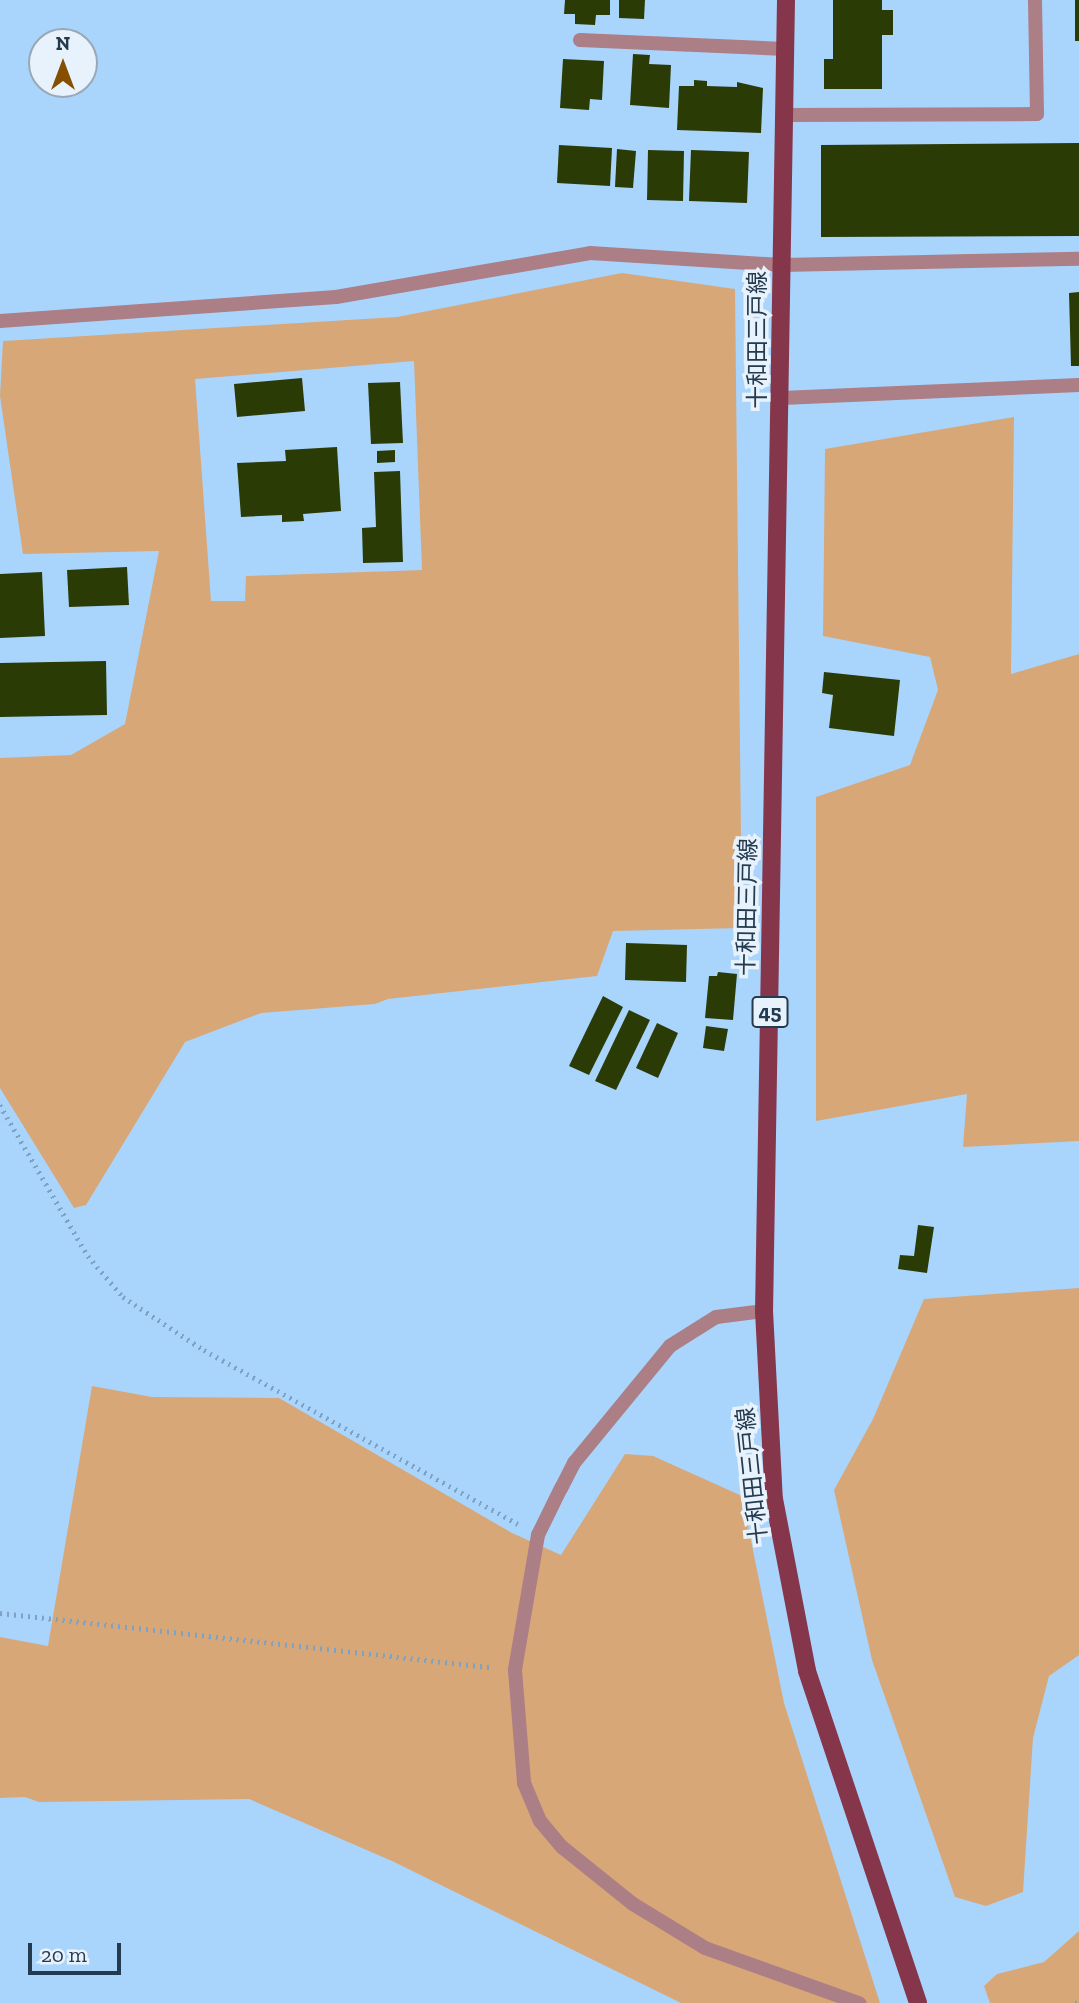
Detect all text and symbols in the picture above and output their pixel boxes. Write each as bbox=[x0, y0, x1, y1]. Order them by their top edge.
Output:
north arrow bbox=[28, 28, 98, 98]
text: N bbox=[56, 32, 70, 55]
street label: 十和田三戸線 bbox=[743, 271, 771, 409]
street label: 十和田三戸線 bbox=[732, 838, 762, 976]
road number: 45 bbox=[751, 995, 789, 1030]
street label: 十和田三戸線 bbox=[731, 1406, 773, 1546]
scale bar bbox=[32, 1930, 124, 1974]
text: 20 m bbox=[41, 1942, 87, 1967]

